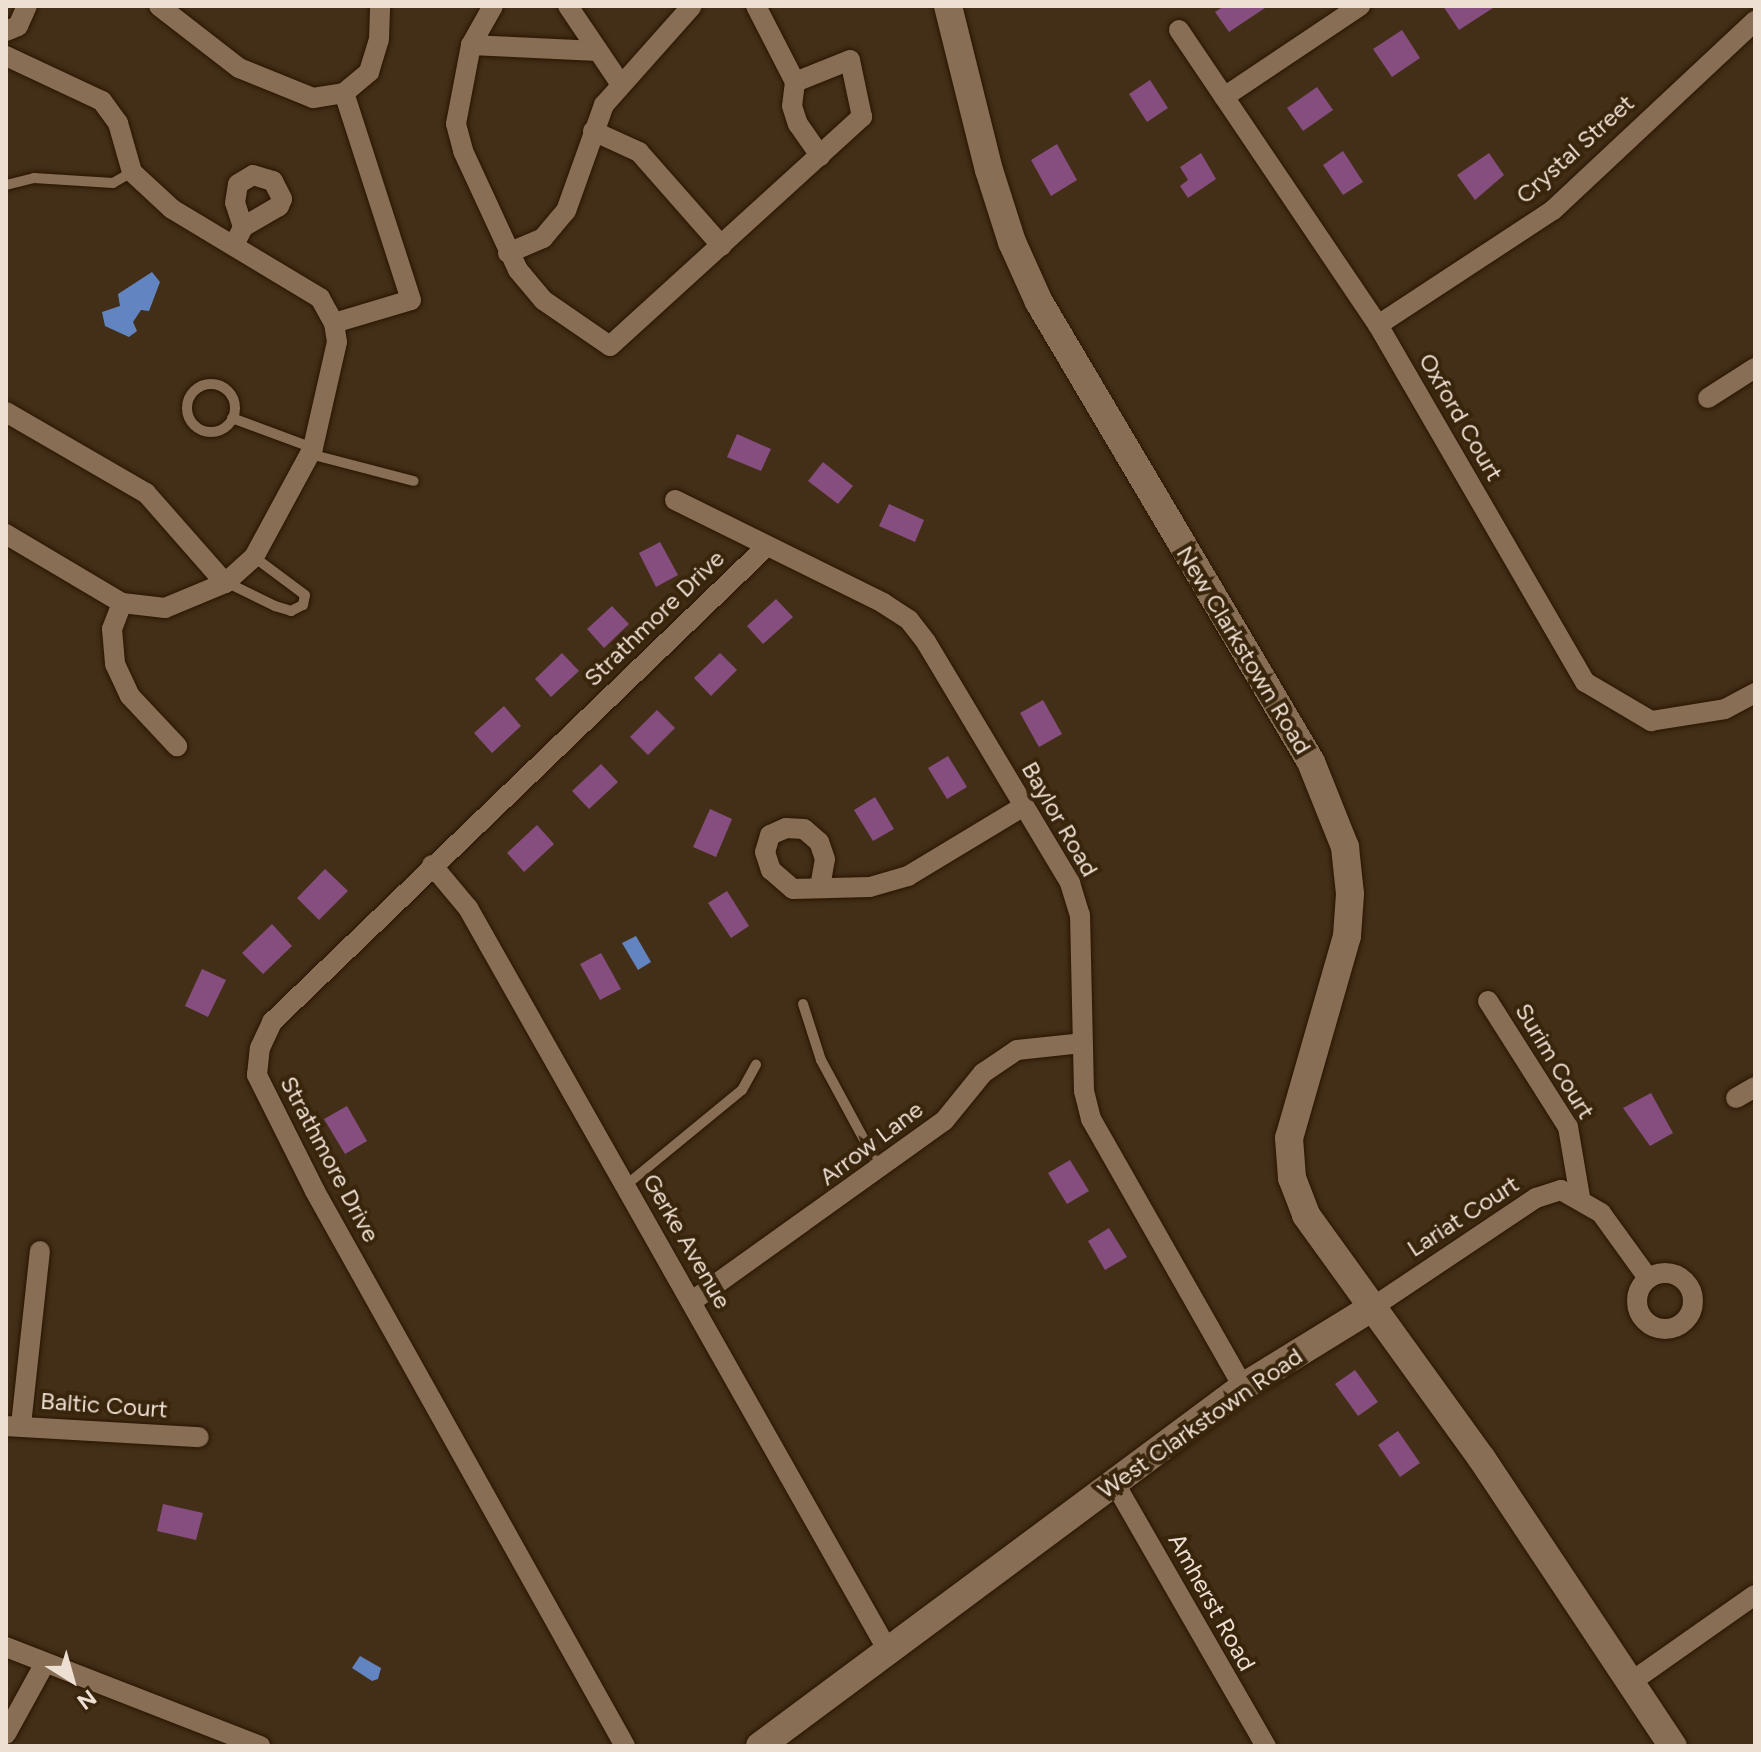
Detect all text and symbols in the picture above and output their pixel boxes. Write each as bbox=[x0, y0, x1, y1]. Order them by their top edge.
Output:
street label: Crystal Street bbox=[1510, 88, 1640, 210]
street label: Oxford Court bbox=[1413, 348, 1509, 486]
street label: New Clarkstown Road bbox=[1170, 541, 1318, 759]
street label: Strathmore Drive bbox=[578, 544, 730, 692]
street label: Baylor Road bbox=[1016, 756, 1104, 882]
street label: Surim Court bbox=[1509, 998, 1601, 1124]
street label: Strathmore Drive bbox=[274, 1071, 386, 1247]
street label: Arrow Lane bbox=[814, 1095, 928, 1191]
street label: Gerke Avenue bbox=[637, 1168, 737, 1314]
street label: Lariat Court bbox=[1402, 1169, 1524, 1263]
street label: West Clarkstown Road bbox=[1092, 1341, 1308, 1505]
street label: Baltic Court bbox=[39, 1386, 169, 1424]
street label: Amherst Road bbox=[1162, 1528, 1262, 1676]
north arrow bbox=[32, 1640, 112, 1720]
text: N bbox=[72, 1684, 102, 1715]

